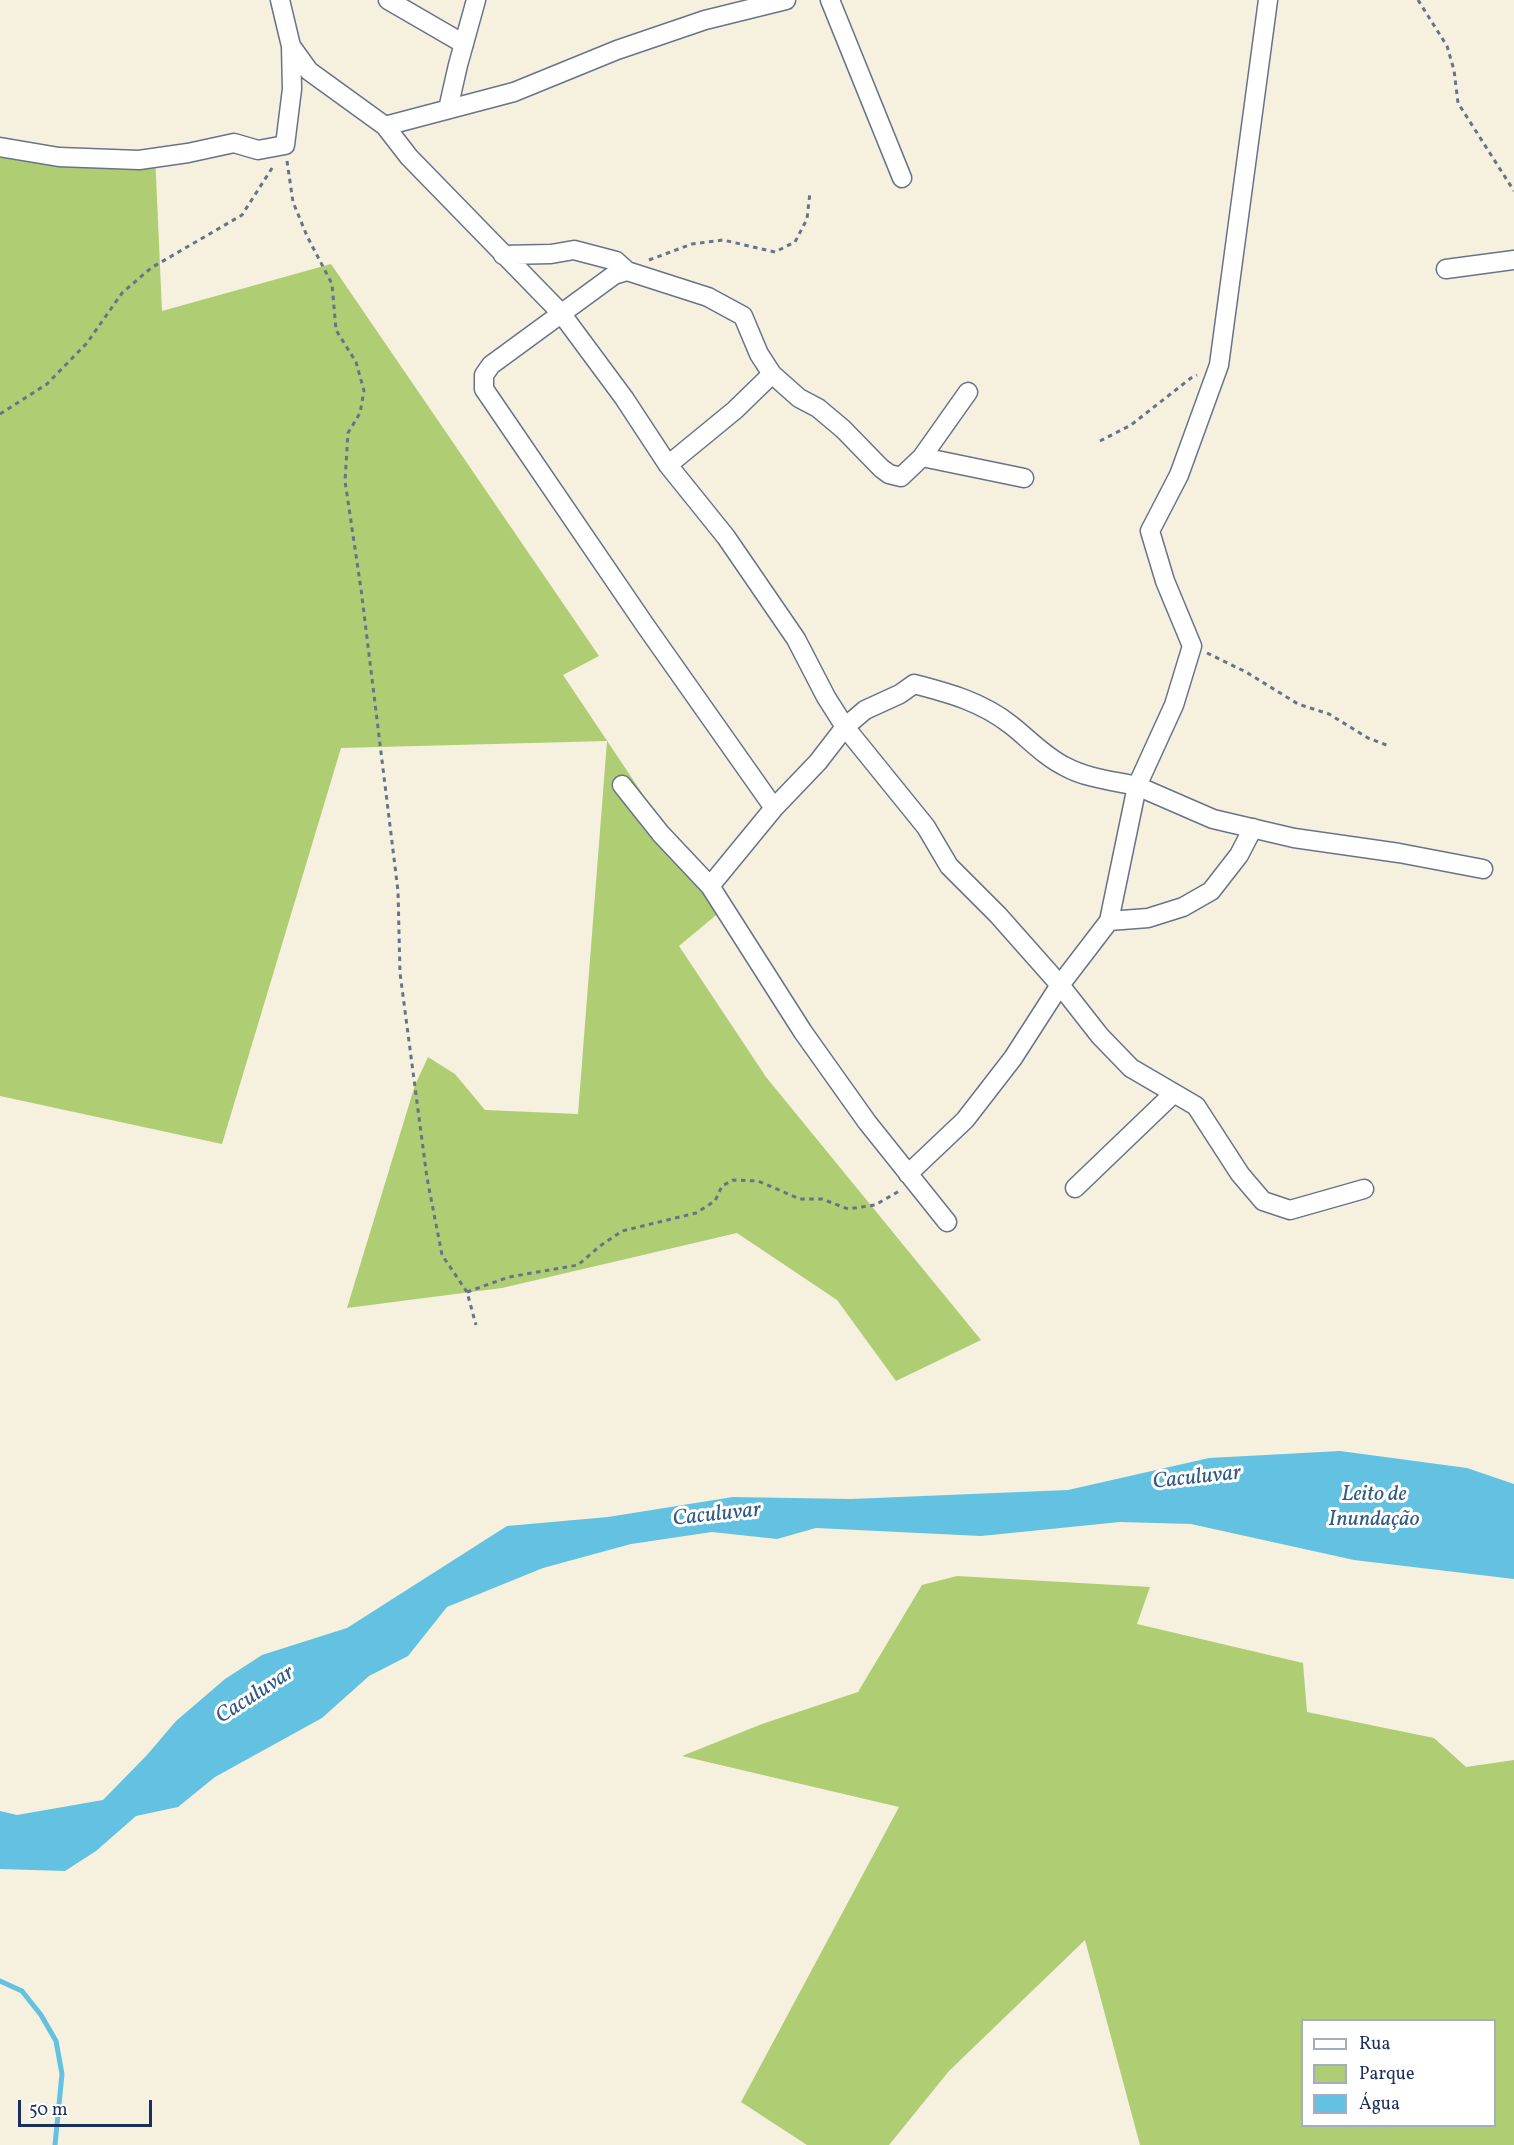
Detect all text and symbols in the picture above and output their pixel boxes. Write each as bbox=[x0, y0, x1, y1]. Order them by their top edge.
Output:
water label: Caculuvar bbox=[1151, 1461, 1243, 1497]
water label: Leito de Inundação bbox=[1328, 1483, 1420, 1534]
water label: Caculuvar bbox=[671, 1498, 763, 1534]
water label: Caculuvar bbox=[212, 1661, 300, 1731]
legend bbox=[1301, 2019, 1496, 2127]
text: Rua bbox=[1359, 2032, 1390, 2057]
text: Parque bbox=[1359, 2062, 1414, 2087]
scale bar bbox=[21, 2088, 154, 2126]
text: Água bbox=[1359, 2092, 1400, 2117]
text: 50 m bbox=[29, 2098, 68, 2123]

